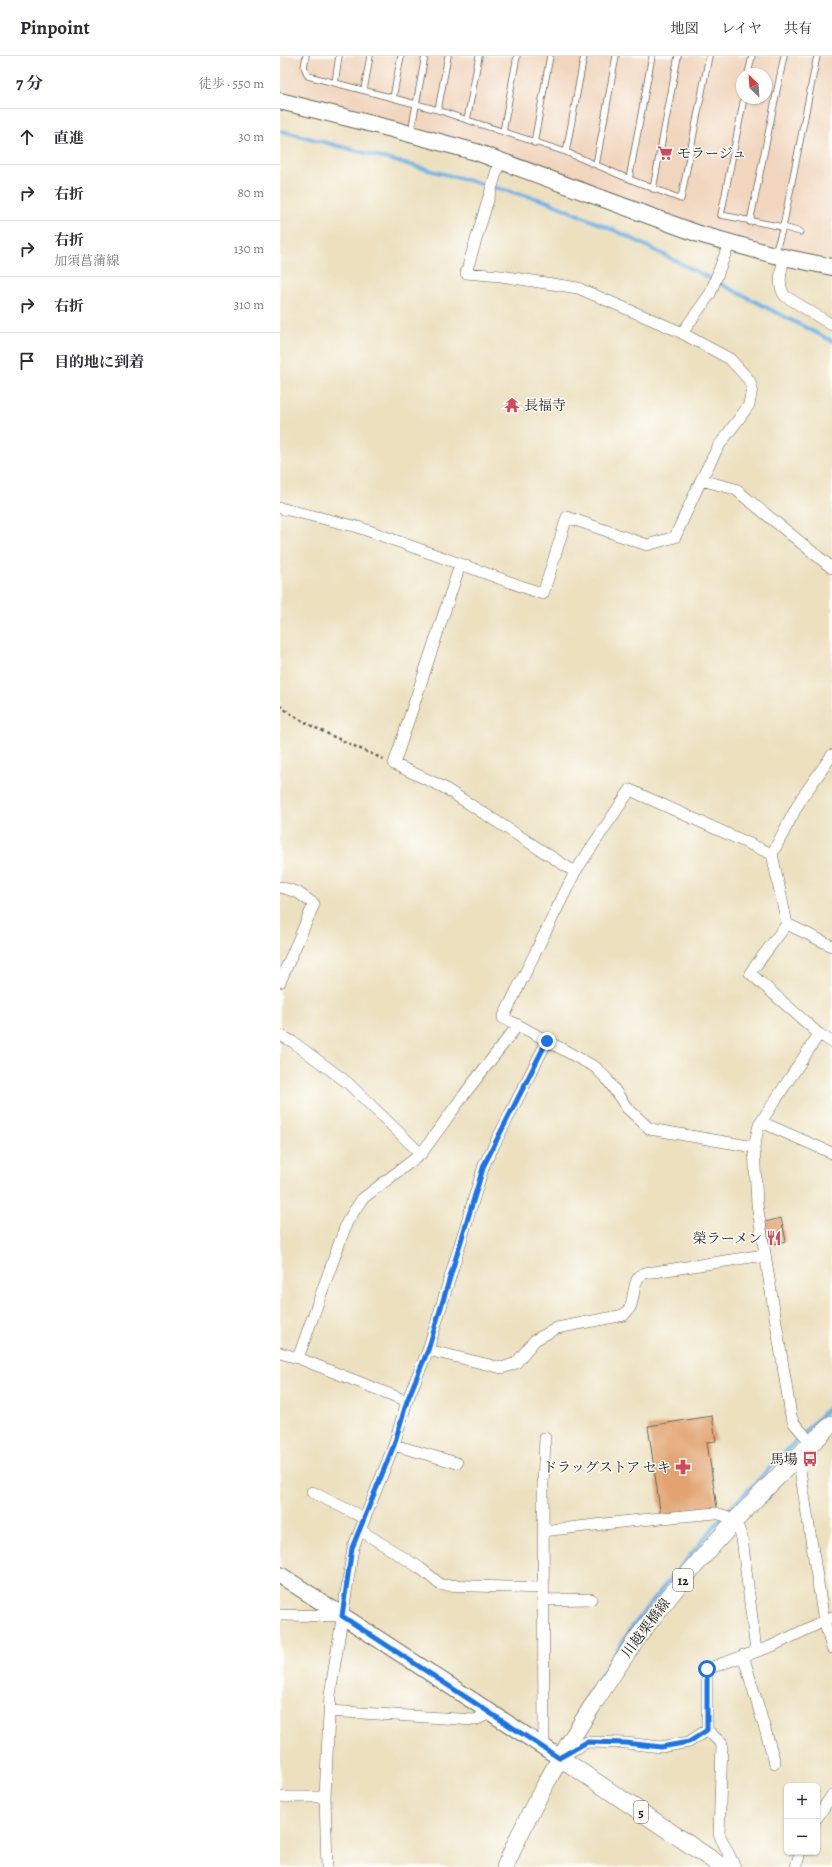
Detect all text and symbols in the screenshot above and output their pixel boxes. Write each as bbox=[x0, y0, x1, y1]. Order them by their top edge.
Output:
text: Pinpoint bbox=[20, 15, 90, 41]
text: 地図 bbox=[671, 19, 699, 38]
text: レイヤ bbox=[721, 19, 762, 38]
text: 共有 bbox=[784, 19, 812, 38]
north arrow bbox=[736, 68, 772, 104]
text: 7 分 bbox=[16, 72, 43, 95]
text: 徒歩 · 550 m bbox=[199, 75, 264, 92]
icon: ahead bbox=[16, 126, 38, 148]
text: 直進 bbox=[54, 128, 84, 148]
text: 30 m bbox=[238, 128, 264, 145]
supermarket icon: モラージュ bbox=[656, 144, 674, 162]
place label: モラージュ bbox=[677, 144, 746, 163]
icon: right bbox=[16, 182, 38, 204]
text: 右折 bbox=[54, 184, 84, 204]
text: 80 m bbox=[237, 184, 264, 201]
text: 右折 bbox=[54, 230, 84, 250]
icon: right bbox=[16, 238, 38, 260]
text: 130 m bbox=[234, 240, 264, 257]
text: 加須菖蒲線 bbox=[54, 252, 119, 269]
icon: right bbox=[16, 294, 38, 316]
text: 右折 bbox=[54, 296, 84, 316]
text: 310 m bbox=[234, 296, 264, 313]
icon: arrive bbox=[16, 350, 38, 372]
text: 目的地に到着 bbox=[54, 352, 144, 372]
temple icon: 長福寺 bbox=[503, 396, 521, 414]
place label: 長福寺 bbox=[524, 396, 566, 415]
route end bbox=[538, 1032, 556, 1050]
place label: 榮ラーメン bbox=[693, 1229, 762, 1248]
restaurant icon: 榮ラーメン bbox=[765, 1229, 783, 1247]
place label: 馬場 bbox=[770, 1450, 798, 1469]
bus stop icon: 馬場 bbox=[801, 1450, 819, 1468]
place label: ドラッグストア セキ bbox=[543, 1458, 671, 1477]
pharmacy icon: ドラッグストア セキ bbox=[674, 1458, 692, 1476]
road number: 12 bbox=[673, 1569, 693, 1591]
street label: 川越栗橋線 bbox=[617, 1594, 675, 1662]
route start bbox=[698, 1660, 716, 1678]
map controls bbox=[784, 1783, 820, 1855]
button: + bbox=[784, 1783, 820, 1819]
road number: 5 bbox=[634, 1801, 648, 1823]
button: − bbox=[784, 1819, 820, 1855]

